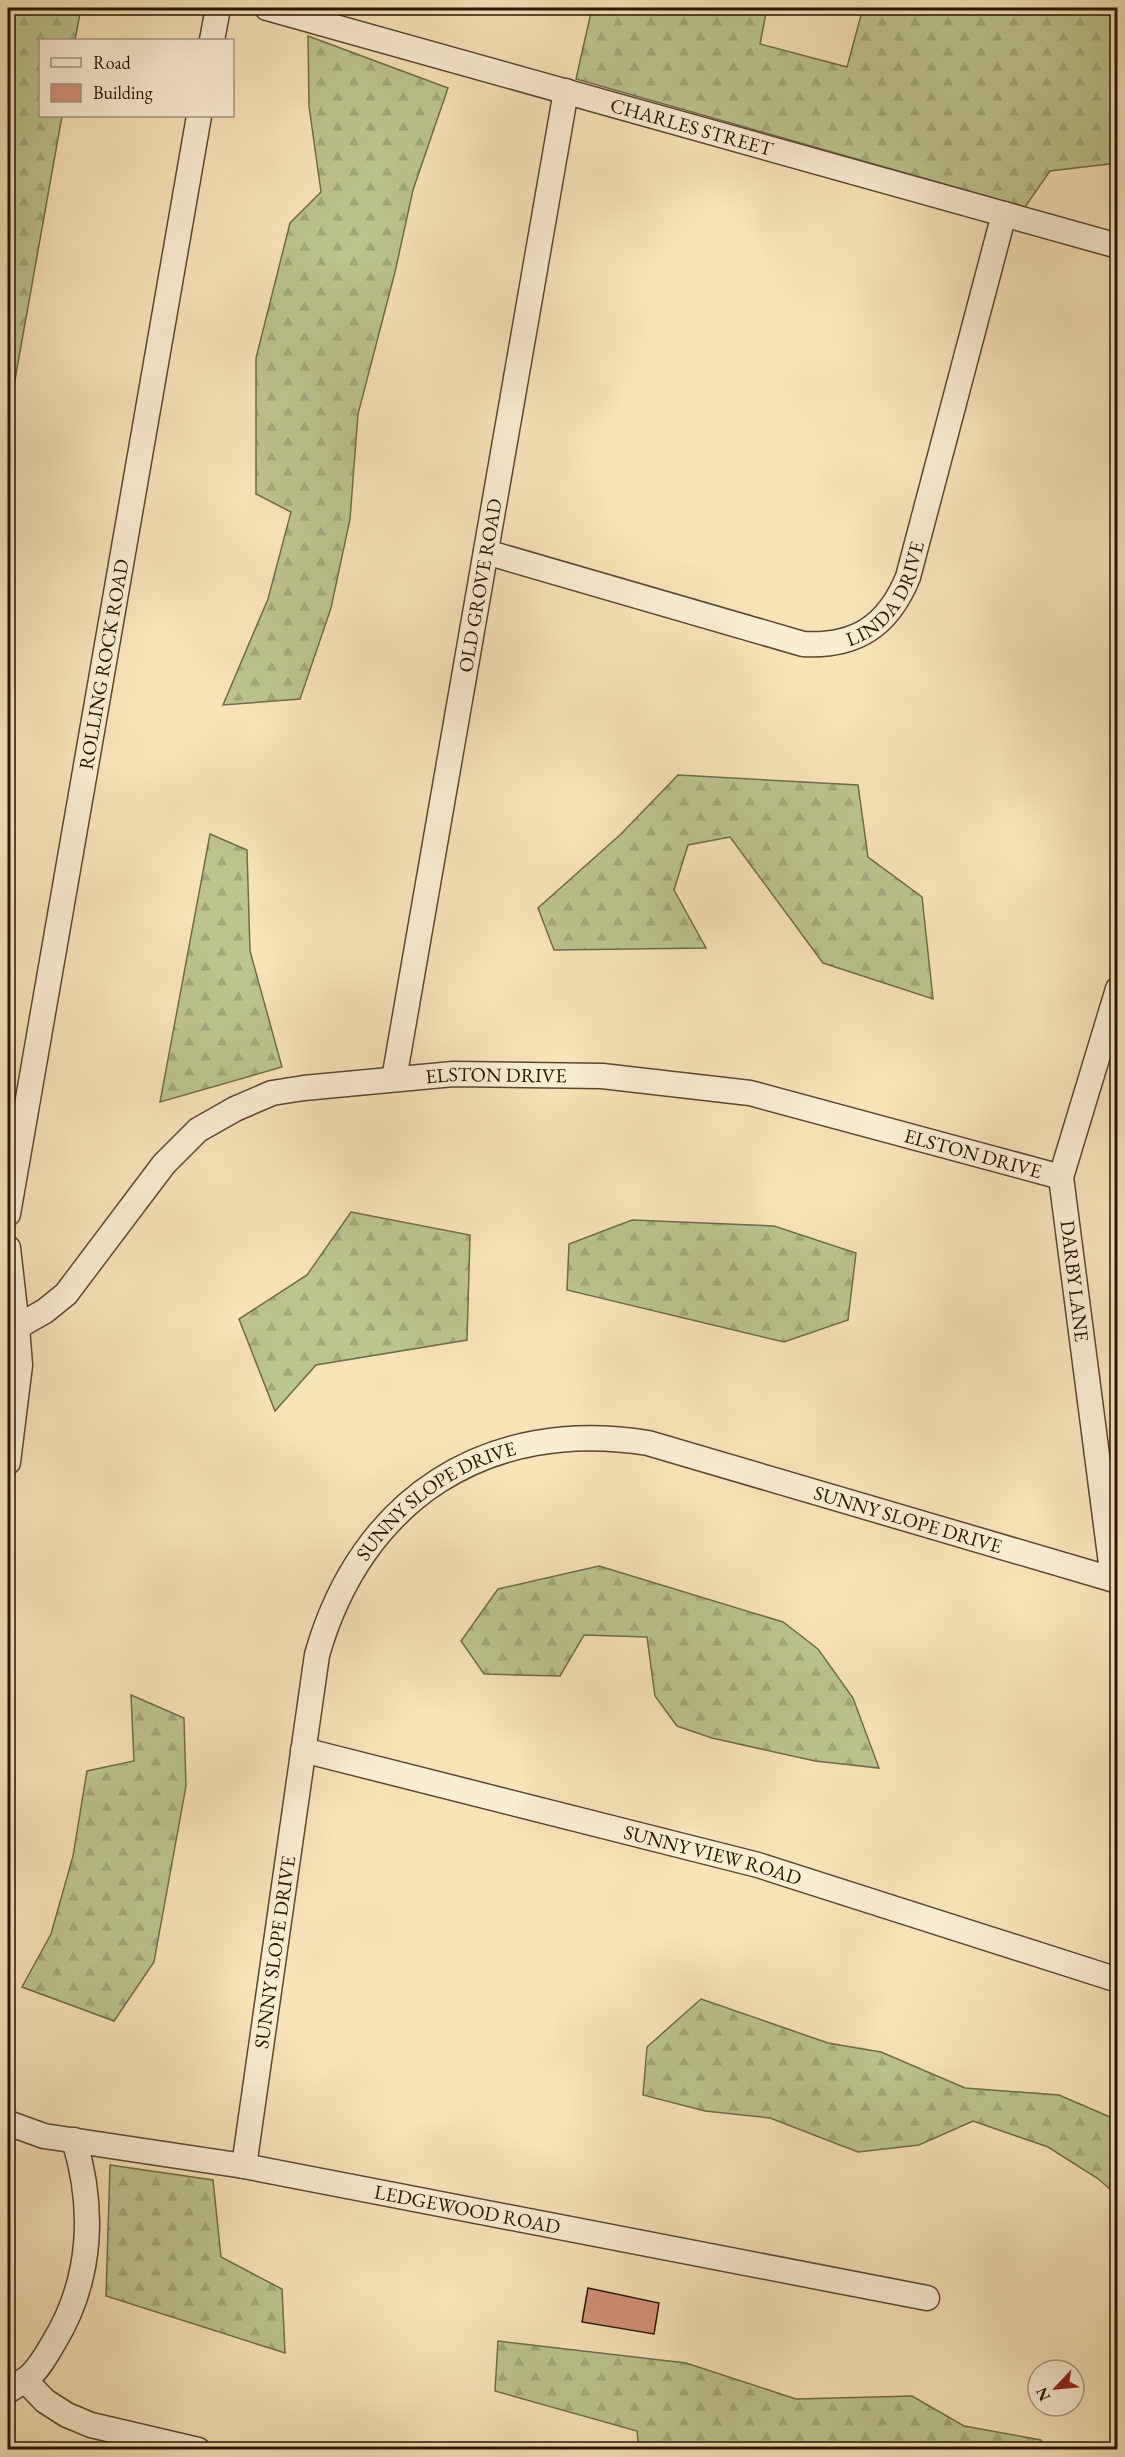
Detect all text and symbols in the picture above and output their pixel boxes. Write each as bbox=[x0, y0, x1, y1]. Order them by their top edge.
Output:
legend bbox=[39, 39, 234, 117]
text: Road bbox=[93, 51, 132, 74]
text: Building bbox=[93, 81, 153, 104]
street label: CHARLES STREET bbox=[607, 92, 777, 162]
street label: OLD GROVE ROAD bbox=[452, 496, 508, 674]
street label: LINDA DRIVE bbox=[842, 538, 930, 652]
street label: ROLLING ROCK ROAD bbox=[73, 557, 135, 772]
street label: ELSTON DRIVE bbox=[424, 1061, 567, 1090]
street label: ELSTON DRIVE bbox=[901, 1122, 1045, 1184]
street label: DARBY LANE bbox=[1055, 1219, 1095, 1343]
street label: SUNNY SLOPE DRIVE bbox=[350, 1435, 519, 1566]
street label: SUNNY SLOPE DRIVE bbox=[811, 1479, 1005, 1559]
street label: SUNNY VIEW ROAD bbox=[621, 1819, 805, 1891]
street label: SUNNY SLOPE DRIVE bbox=[248, 1854, 301, 2050]
street label: LEDGEWOOD ROAD bbox=[372, 2178, 563, 2240]
north arrow bbox=[1026, 2358, 1086, 2418]
text: N bbox=[1031, 2384, 1055, 2405]

